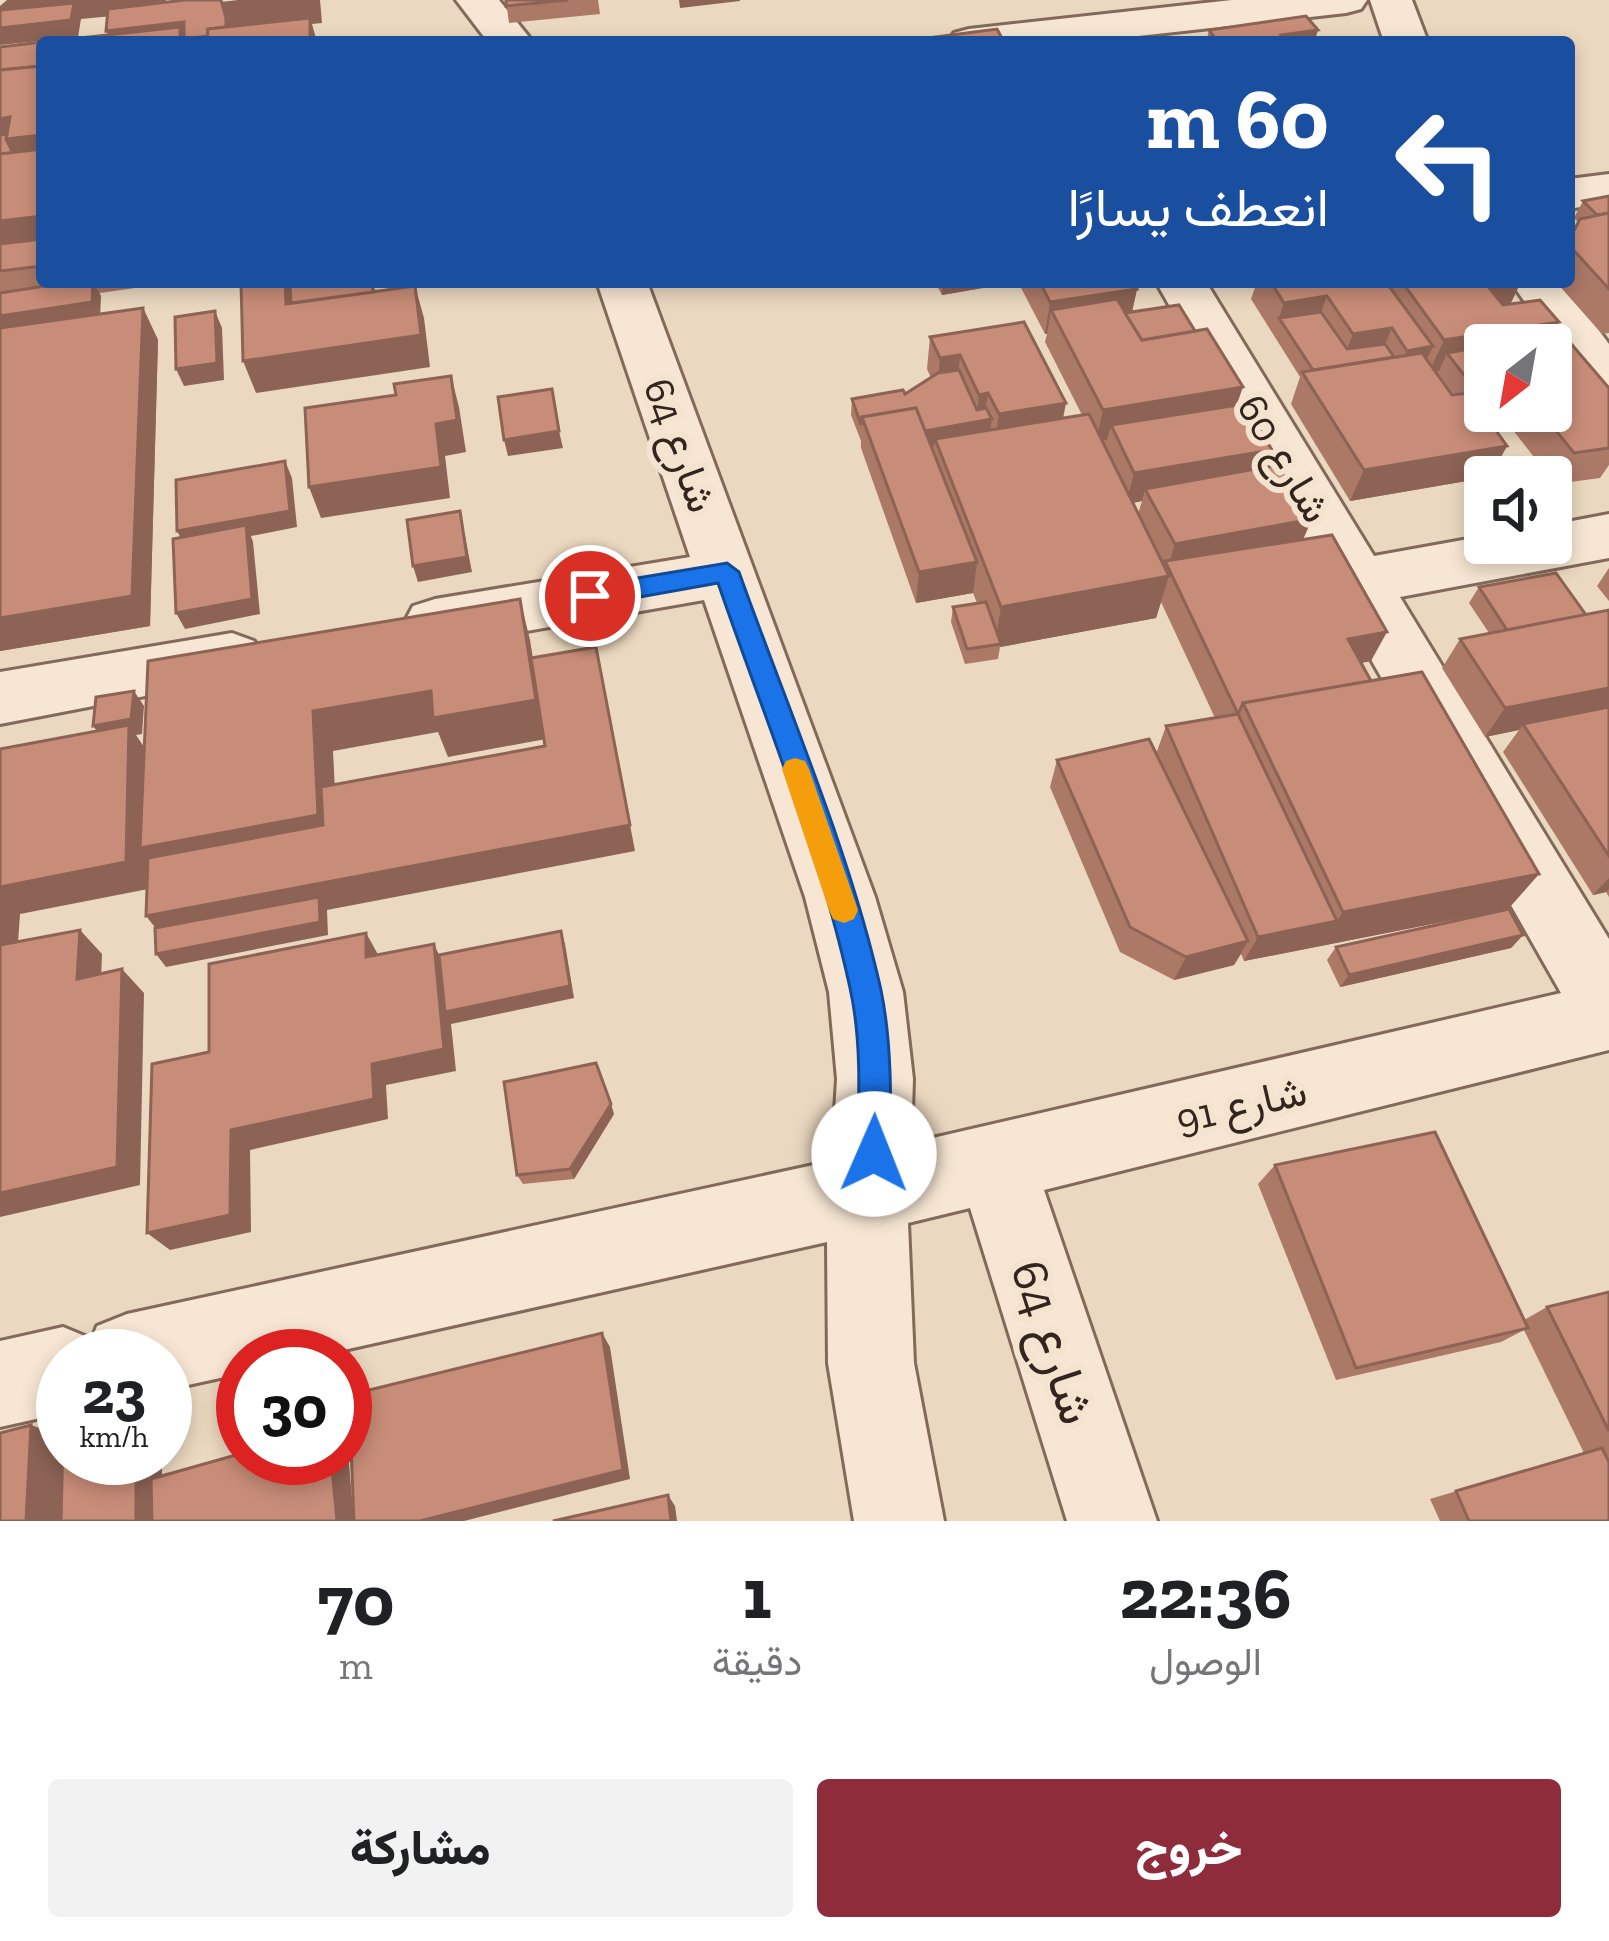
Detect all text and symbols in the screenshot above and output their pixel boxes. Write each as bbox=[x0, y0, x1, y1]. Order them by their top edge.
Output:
text: 60 m bbox=[1146, 69, 1329, 170]
icon: left bbox=[1371, 84, 1527, 240]
text: انعطف يسارًا bbox=[1067, 175, 1329, 240]
north arrow bbox=[1464, 324, 1572, 432]
map controls bbox=[1464, 324, 1572, 564]
street label: شارع 64 bbox=[630, 371, 728, 520]
street label: شارع 60 bbox=[1224, 385, 1343, 533]
button: sound bbox=[1464, 456, 1572, 564]
pin bbox=[539, 545, 641, 647]
icon: arrive bbox=[557, 563, 623, 629]
street label: شارع 91 bbox=[1171, 1065, 1312, 1147]
position arrow bbox=[811, 1091, 937, 1217]
street label: شارع 64 bbox=[995, 1252, 1109, 1433]
speed limit sign: 30 bbox=[216, 1329, 372, 1485]
text: 23 bbox=[82, 1356, 146, 1428]
text: km/h bbox=[80, 1419, 148, 1455]
text: 1 bbox=[742, 1550, 772, 1636]
text: 22:36 bbox=[1119, 1550, 1292, 1636]
text: 70 bbox=[317, 1557, 395, 1643]
text: دقيقة bbox=[712, 1638, 802, 1685]
text: الوصول bbox=[1149, 1638, 1262, 1685]
text: m bbox=[339, 1642, 373, 1689]
button: مشاركة bbox=[48, 1779, 793, 1917]
button: خروج bbox=[817, 1779, 1561, 1917]

